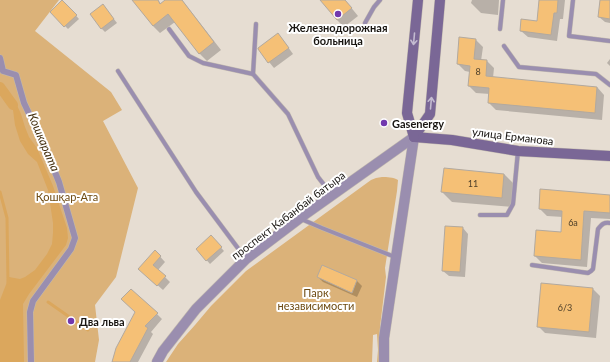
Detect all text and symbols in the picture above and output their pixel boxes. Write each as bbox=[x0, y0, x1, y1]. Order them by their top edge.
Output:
marker: Железнодорожная больница bbox=[333, 9, 343, 19]
place label: Железнодорожная больница bbox=[289, 21, 388, 47]
one-way arrow bbox=[411, 32, 418, 45]
house number: 8 bbox=[475, 66, 481, 77]
one-way arrow bbox=[428, 97, 435, 110]
water label: Кошкарата bbox=[25, 110, 63, 174]
place label: Gasenergy bbox=[392, 117, 444, 130]
marker: Gasenergy bbox=[379, 118, 389, 128]
street label: улица Ерманова bbox=[472, 125, 554, 147]
street label: проспект Кабанбай батыра bbox=[229, 168, 347, 262]
house number: 11 bbox=[468, 178, 478, 189]
park label: Қошқар-Ата bbox=[36, 190, 98, 203]
house number: 6а bbox=[568, 217, 578, 228]
park label: Парк независимости bbox=[278, 286, 354, 312]
house number: 6/3 bbox=[558, 302, 572, 313]
place label: Два льва bbox=[79, 315, 125, 328]
marker: Два льва bbox=[66, 316, 76, 326]

